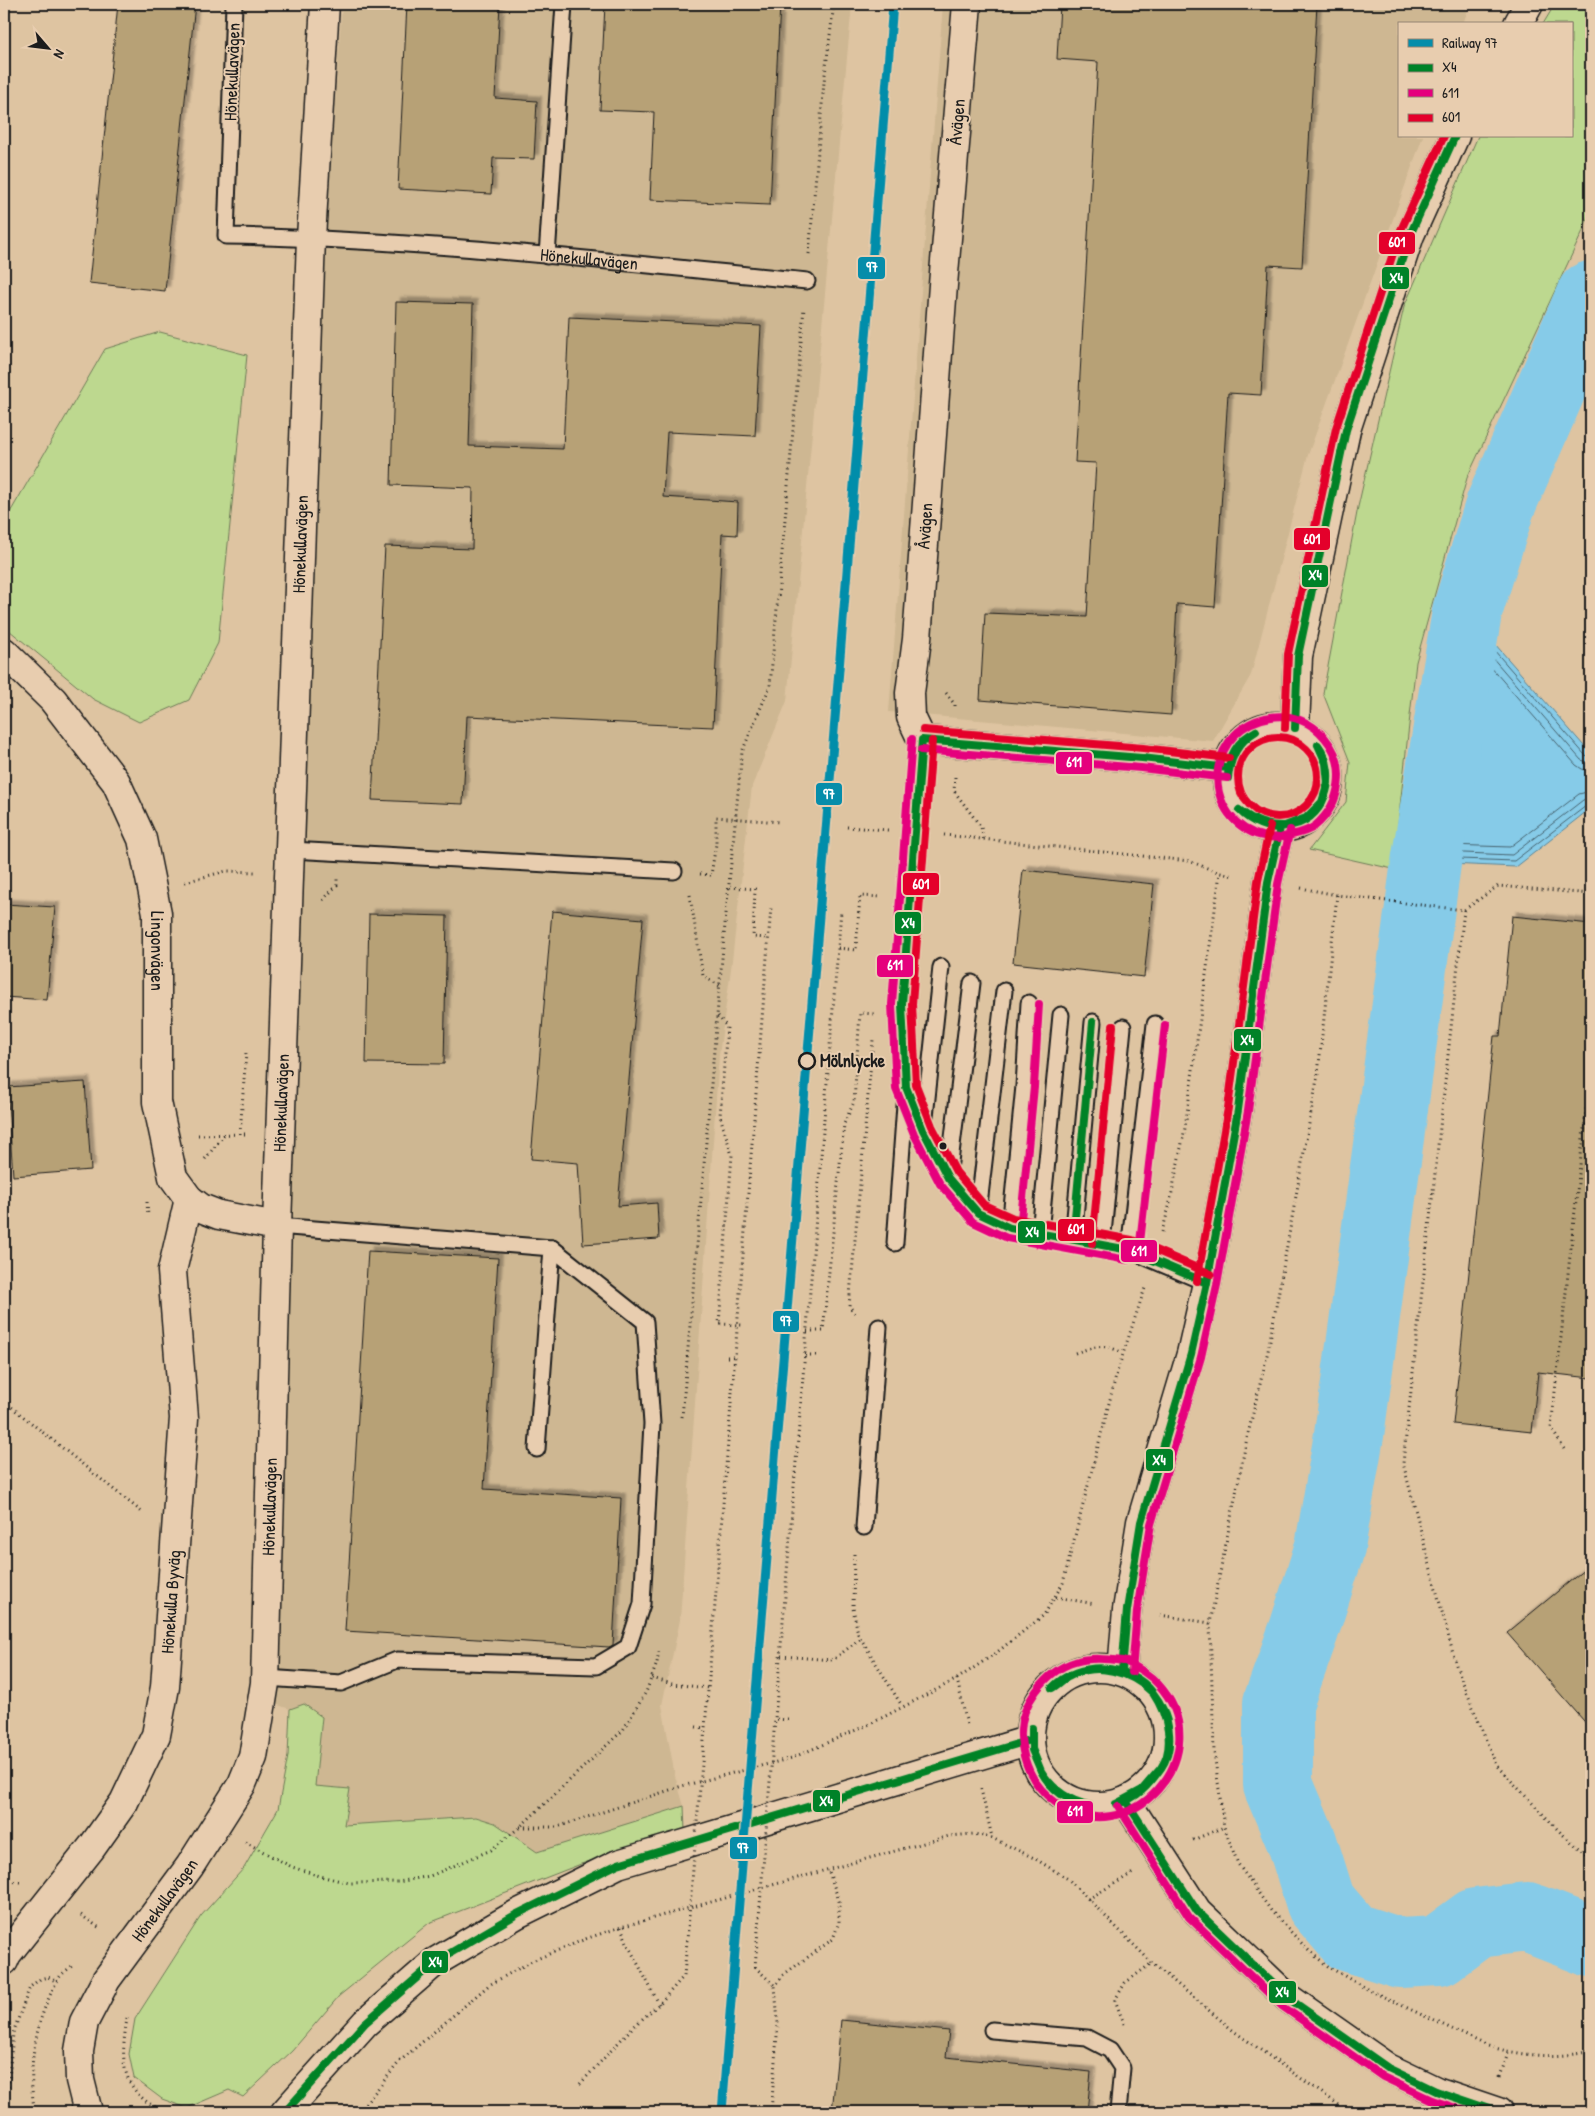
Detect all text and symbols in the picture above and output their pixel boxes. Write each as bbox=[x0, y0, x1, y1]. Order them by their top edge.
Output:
north arrow bbox=[22, 22, 72, 72]
legend bbox=[1398, 22, 1572, 138]
street label: Hönekullavägen bbox=[217, 23, 246, 121]
text: Railway 97 bbox=[1442, 32, 1498, 53]
text: N bbox=[50, 47, 70, 63]
text: X4 bbox=[1442, 56, 1457, 77]
text: 611 bbox=[1442, 82, 1459, 103]
street label: Åvägen bbox=[942, 98, 971, 146]
text: 601 bbox=[1442, 106, 1460, 127]
line badge: 601 bbox=[1378, 231, 1416, 255]
text: 601 bbox=[1389, 232, 1405, 251]
street label: Hönekullavägen bbox=[539, 242, 639, 276]
line badge: 97 bbox=[857, 256, 886, 280]
text: 97 bbox=[866, 257, 878, 276]
line badge: X4 bbox=[1381, 266, 1410, 290]
text: X4 bbox=[1389, 268, 1404, 287]
street label: Hönekullavägen bbox=[286, 495, 314, 594]
street label: Åvägen bbox=[910, 502, 939, 550]
line badge: 601 bbox=[1293, 527, 1331, 551]
text: 601 bbox=[1304, 529, 1320, 548]
line badge: X4 bbox=[1301, 564, 1329, 588]
text: X4 bbox=[1308, 565, 1323, 584]
line badge: 611 bbox=[1055, 751, 1093, 775]
text: 611 bbox=[1066, 752, 1082, 771]
line badge: 97 bbox=[815, 782, 843, 806]
text: 97 bbox=[823, 784, 835, 803]
line badge: 601 bbox=[902, 872, 940, 896]
text: 601 bbox=[913, 874, 929, 893]
street label: Lingonvägen bbox=[145, 911, 170, 991]
line badge: X4 bbox=[894, 911, 922, 935]
text: X4 bbox=[901, 913, 916, 932]
line badge: 611 bbox=[876, 954, 914, 978]
text: 611 bbox=[887, 955, 903, 974]
line badge: X4 bbox=[1233, 1028, 1262, 1052]
text: X4 bbox=[1240, 1030, 1255, 1049]
place label: Mölnlycke bbox=[820, 1048, 886, 1074]
marker: Mölnlycke bbox=[798, 1052, 816, 1070]
street label: Hönekullavägen bbox=[267, 1053, 295, 1152]
unlabelled marker bbox=[938, 1141, 948, 1151]
line badge: 601 bbox=[1057, 1218, 1095, 1242]
text: 601 bbox=[1068, 1219, 1084, 1238]
line badge: X4 bbox=[1017, 1220, 1046, 1244]
text: X4 bbox=[1025, 1222, 1040, 1241]
line badge: 611 bbox=[1120, 1239, 1158, 1263]
text: 611 bbox=[1131, 1241, 1147, 1260]
line badge: 97 bbox=[772, 1310, 800, 1333]
text: 97 bbox=[780, 1311, 792, 1330]
line badge: X4 bbox=[1145, 1448, 1174, 1472]
text: X4 bbox=[1152, 1450, 1167, 1469]
street label: Hönekullavägen bbox=[255, 1457, 283, 1556]
street label: Hönekulla Byväg bbox=[154, 1549, 187, 1654]
line badge: X4 bbox=[812, 1789, 841, 1813]
text: X4 bbox=[819, 1791, 834, 1810]
line badge: 611 bbox=[1056, 1800, 1094, 1824]
text: 611 bbox=[1067, 1801, 1083, 1820]
line badge: 97 bbox=[729, 1836, 758, 1860]
text: 97 bbox=[737, 1838, 749, 1857]
street label: Hönekullavägen bbox=[125, 1853, 204, 1947]
line badge: X4 bbox=[421, 1950, 449, 1974]
text: X4 bbox=[428, 1952, 443, 1971]
line badge: X4 bbox=[1268, 1980, 1297, 2004]
text: X4 bbox=[1275, 1982, 1290, 2001]

